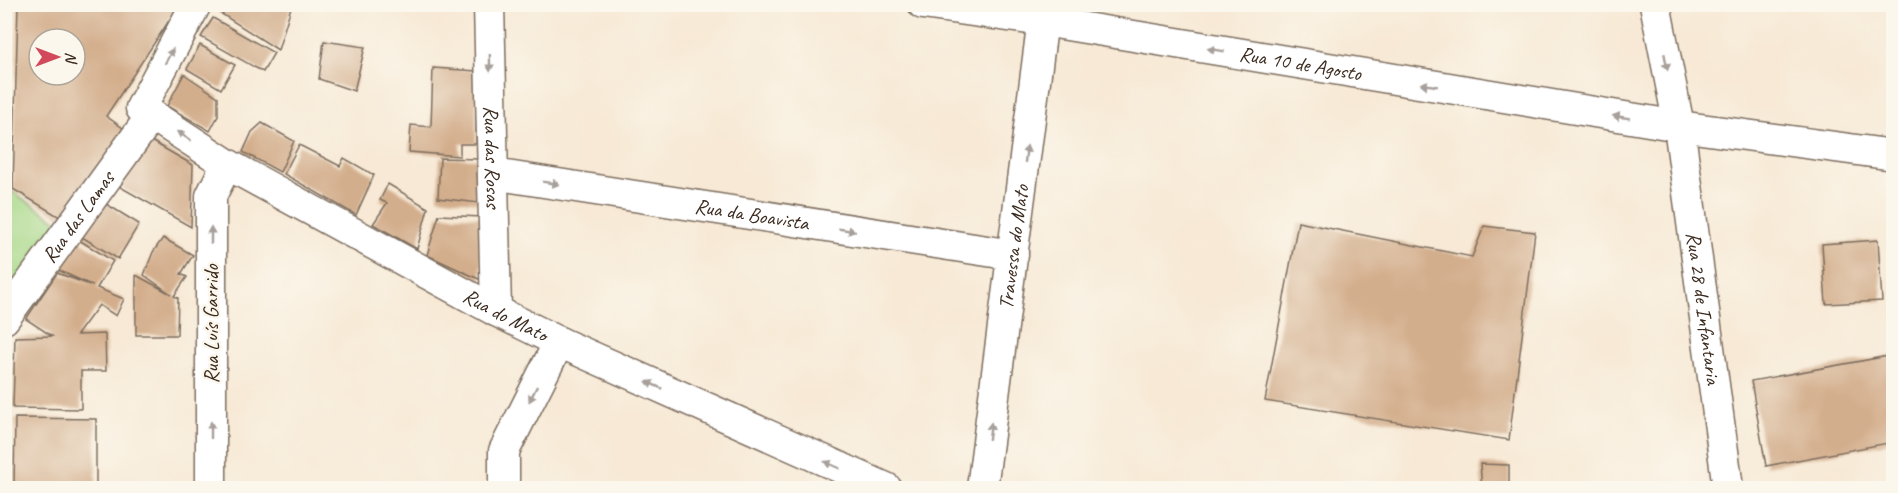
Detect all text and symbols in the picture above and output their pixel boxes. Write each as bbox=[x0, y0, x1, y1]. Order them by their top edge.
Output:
north arrow bbox=[27, 27, 87, 87]
street label: Rua 10 de Agosto bbox=[1237, 41, 1365, 87]
one-way arrow bbox=[1206, 45, 1225, 54]
one-way arrow bbox=[164, 47, 174, 64]
text: N bbox=[61, 52, 81, 65]
one-way arrow bbox=[485, 53, 495, 72]
one-way arrow bbox=[1662, 53, 1671, 72]
one-way arrow bbox=[1419, 80, 1438, 89]
street label: Rua das Rosas bbox=[478, 105, 507, 210]
one-way arrow bbox=[1611, 112, 1630, 121]
one-way arrow bbox=[176, 130, 192, 141]
one-way arrow bbox=[1022, 144, 1031, 163]
street label: Rua das Lamas bbox=[36, 165, 121, 268]
one-way arrow bbox=[541, 179, 560, 188]
street label: Travessa do Mato bbox=[992, 182, 1035, 311]
street label: Rua da Boavista bbox=[693, 193, 812, 236]
one-way arrow bbox=[838, 225, 857, 234]
one-way arrow bbox=[206, 226, 216, 245]
street label: Rua 28 de Infantaria bbox=[1680, 230, 1727, 387]
street label: Rua Luís Garrido bbox=[198, 263, 224, 383]
street label: Rua do Mato bbox=[459, 283, 554, 348]
one-way arrow bbox=[646, 380, 663, 389]
one-way arrow bbox=[528, 386, 537, 403]
one-way arrow bbox=[206, 420, 216, 439]
one-way arrow bbox=[985, 421, 994, 440]
one-way arrow bbox=[824, 460, 841, 469]

